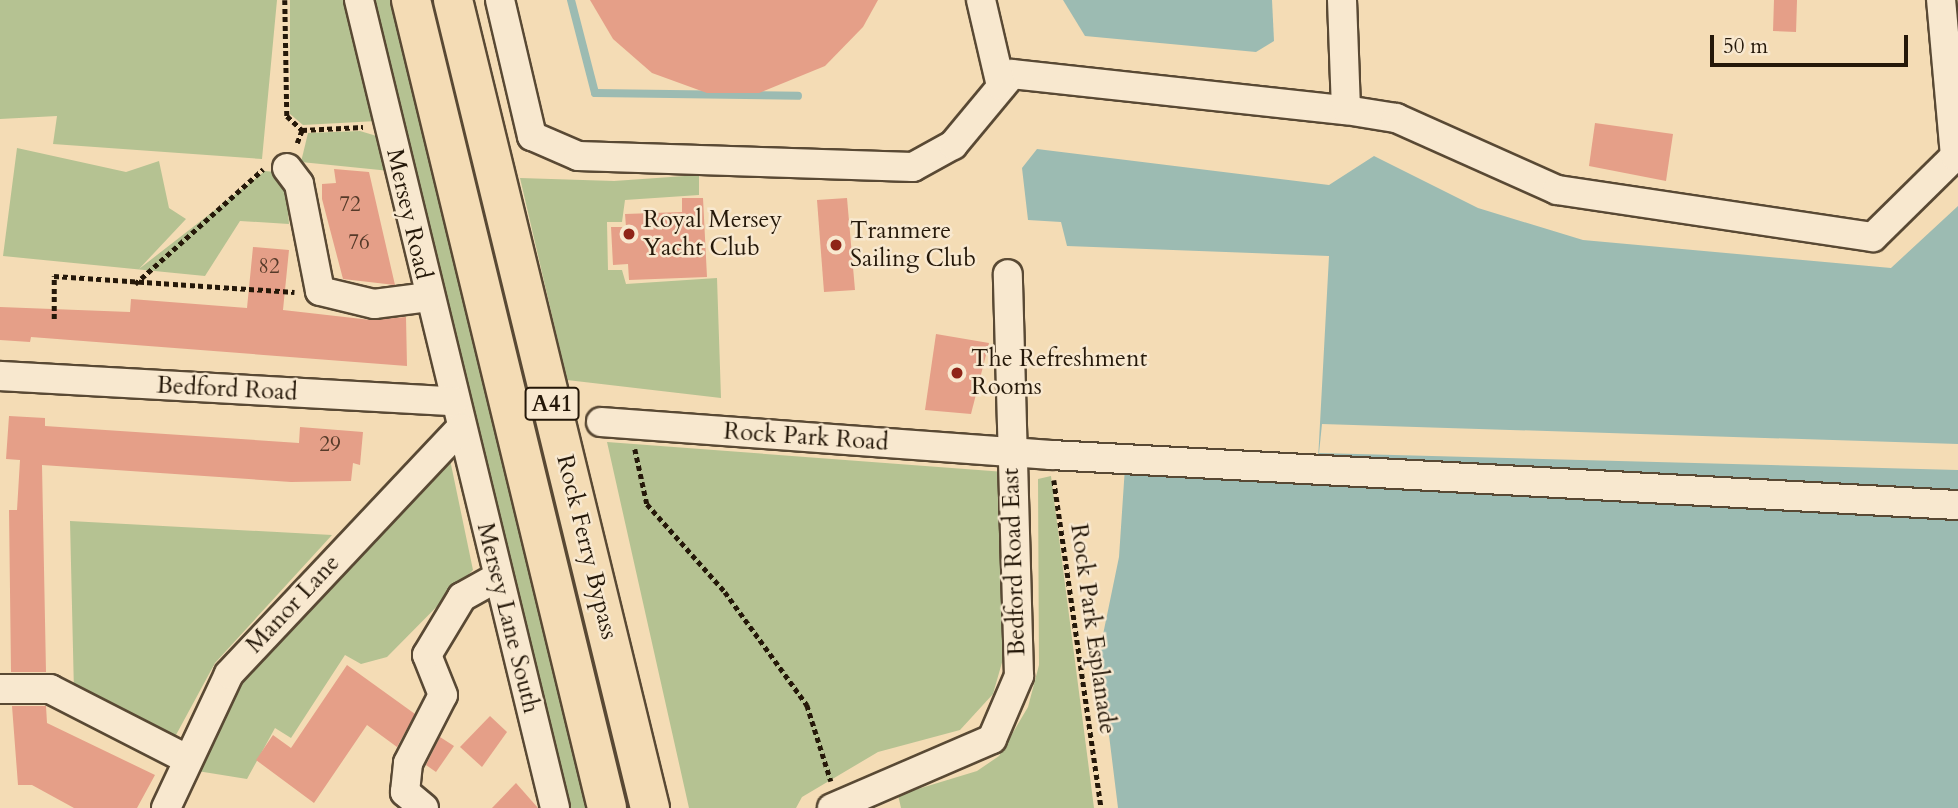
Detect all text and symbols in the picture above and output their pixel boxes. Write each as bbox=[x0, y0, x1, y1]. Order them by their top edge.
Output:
scale bar bbox=[1713, 21, 1911, 65]
text: 50 m bbox=[1723, 32, 1768, 61]
street label: Mersey Road bbox=[380, 146, 438, 282]
house number: 72 bbox=[339, 192, 361, 218]
place label: Royal Mersey Yacht Club bbox=[643, 206, 782, 262]
place label: Tranmere Sailing Club bbox=[850, 217, 976, 273]
marker: Royal Mersey Yacht Club bbox=[621, 226, 637, 242]
house number: 76 bbox=[348, 230, 370, 256]
marker: Tranmere Sailing Club bbox=[828, 237, 844, 253]
house number: 82 bbox=[258, 254, 280, 280]
place label: The Refreshment Rooms bbox=[971, 345, 1147, 401]
marker: The Refreshment Rooms bbox=[949, 365, 965, 381]
street label: Bedford Road bbox=[156, 371, 298, 407]
road number: A41 bbox=[524, 384, 580, 424]
street label: Rock Park Road bbox=[723, 417, 889, 457]
house number: 29 bbox=[319, 432, 341, 458]
street label: Rock Ferry Bypass bbox=[550, 452, 624, 642]
street label: Bedford Road East bbox=[996, 467, 1032, 657]
street label: Mersey Lane South bbox=[470, 520, 546, 716]
street label: Rock Park Esplanade bbox=[1064, 522, 1122, 736]
street label: Manor Lane bbox=[240, 549, 346, 659]

